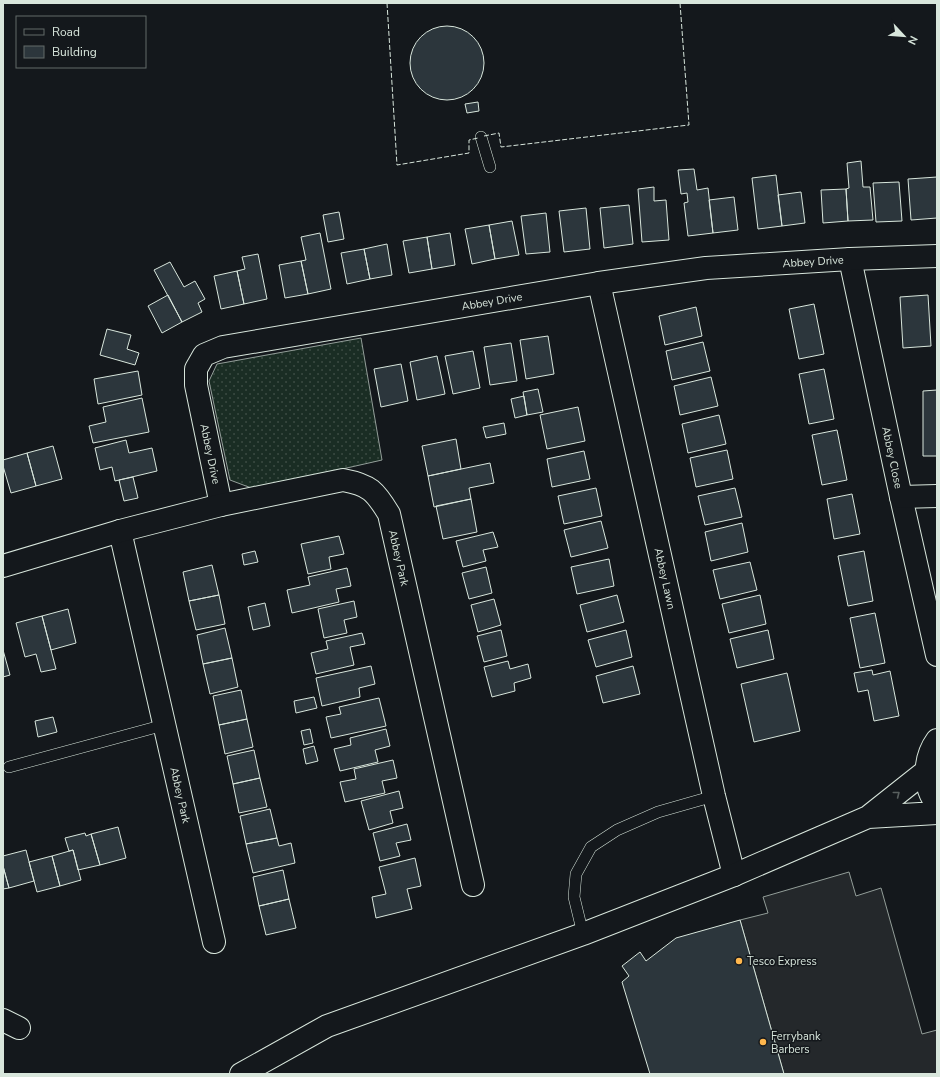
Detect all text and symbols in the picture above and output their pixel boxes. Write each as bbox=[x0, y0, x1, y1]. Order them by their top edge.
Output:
legend bbox=[16, 16, 146, 68]
north arrow bbox=[884, 16, 924, 56]
text: Road bbox=[52, 24, 80, 40]
text: N bbox=[904, 33, 921, 47]
text: Building bbox=[52, 44, 97, 60]
street label: Abbey Drive bbox=[782, 252, 844, 271]
street label: Abbey Drive bbox=[460, 289, 523, 314]
street label: Abbey Drive bbox=[196, 423, 224, 486]
street label: Abbey Close bbox=[879, 425, 907, 490]
street label: Abbey Park bbox=[385, 528, 413, 588]
street label: Abbey Lawn bbox=[651, 547, 679, 611]
street label: Abbey Park bbox=[167, 766, 194, 825]
one-way arrow bbox=[892, 792, 900, 799]
place label: Tesco Express bbox=[747, 954, 817, 969]
marker: Tesco Express bbox=[734, 956, 744, 966]
place label: Ferrybank Barbers bbox=[771, 1029, 821, 1057]
marker: Ferrybank Barbers bbox=[758, 1037, 768, 1047]

